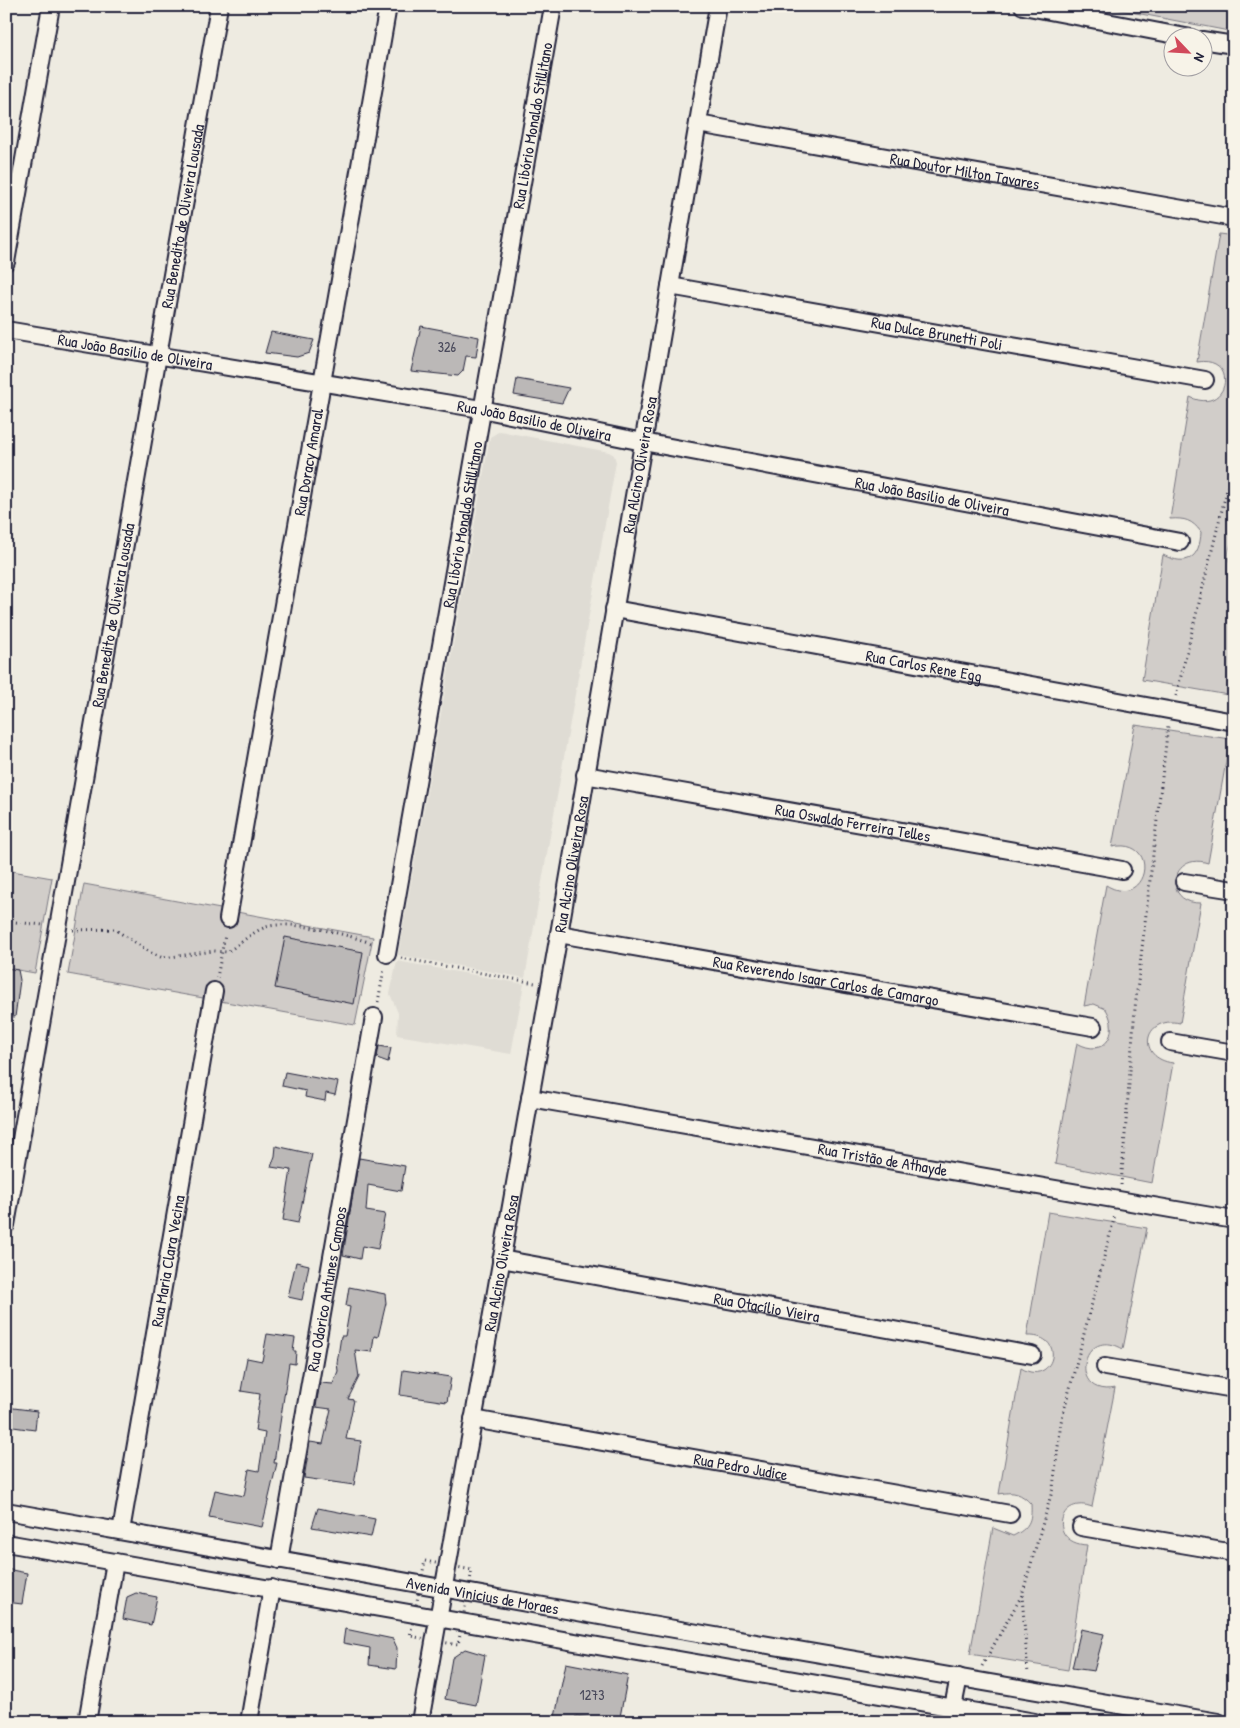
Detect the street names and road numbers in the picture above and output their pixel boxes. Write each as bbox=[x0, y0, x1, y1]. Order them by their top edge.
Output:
street label: Rua Libório Monaldo Stillitano bbox=[507, 40, 558, 211]
street label: Rua Benedito de Oliveira Lousada bbox=[155, 122, 209, 310]
street label: Rua Doutor Milton Tavares bbox=[888, 147, 1041, 195]
street label: Rua Dulce Brunetti Poli bbox=[870, 311, 1004, 355]
street label: Rua João Basilio de Oliveira bbox=[56, 328, 214, 375]
street label: Rua João Basilio de Oliveira bbox=[456, 394, 613, 446]
street label: Rua Alcino Oliveira Rosa bbox=[617, 395, 662, 535]
street label: Rua Doracy Amaral bbox=[288, 406, 328, 517]
street label: Rua Libório Monaldo Stillitano bbox=[437, 439, 488, 610]
street label: Rua João Basilio de Oliveira bbox=[853, 471, 1011, 521]
street label: Rua Benedito de Oliveira Lousada bbox=[86, 521, 139, 709]
street label: Rua Carlos Rene Egg bbox=[864, 644, 984, 687]
street label: Rua Alcino Oliveira Rosa bbox=[548, 794, 593, 934]
street label: Rua Oswaldo Ferreira Telles bbox=[774, 798, 932, 847]
street label: Rua Reverendo Isaar Carlos de Camargo bbox=[711, 950, 941, 1011]
street label: Rua Tristão de Athayde bbox=[816, 1137, 950, 1181]
street label: Rua Maria Clara Vecina bbox=[145, 1193, 190, 1329]
street label: Rua Alcino Oliveira Rosa bbox=[478, 1193, 524, 1333]
street label: Rua Odorico Antunes Campos bbox=[301, 1205, 352, 1373]
street label: Rua Otacílio Vieira bbox=[712, 1287, 821, 1327]
street label: Rua Pedro Judice bbox=[692, 1447, 790, 1486]
street label: Avenida Vinicius de Moraes bbox=[405, 1571, 561, 1620]

